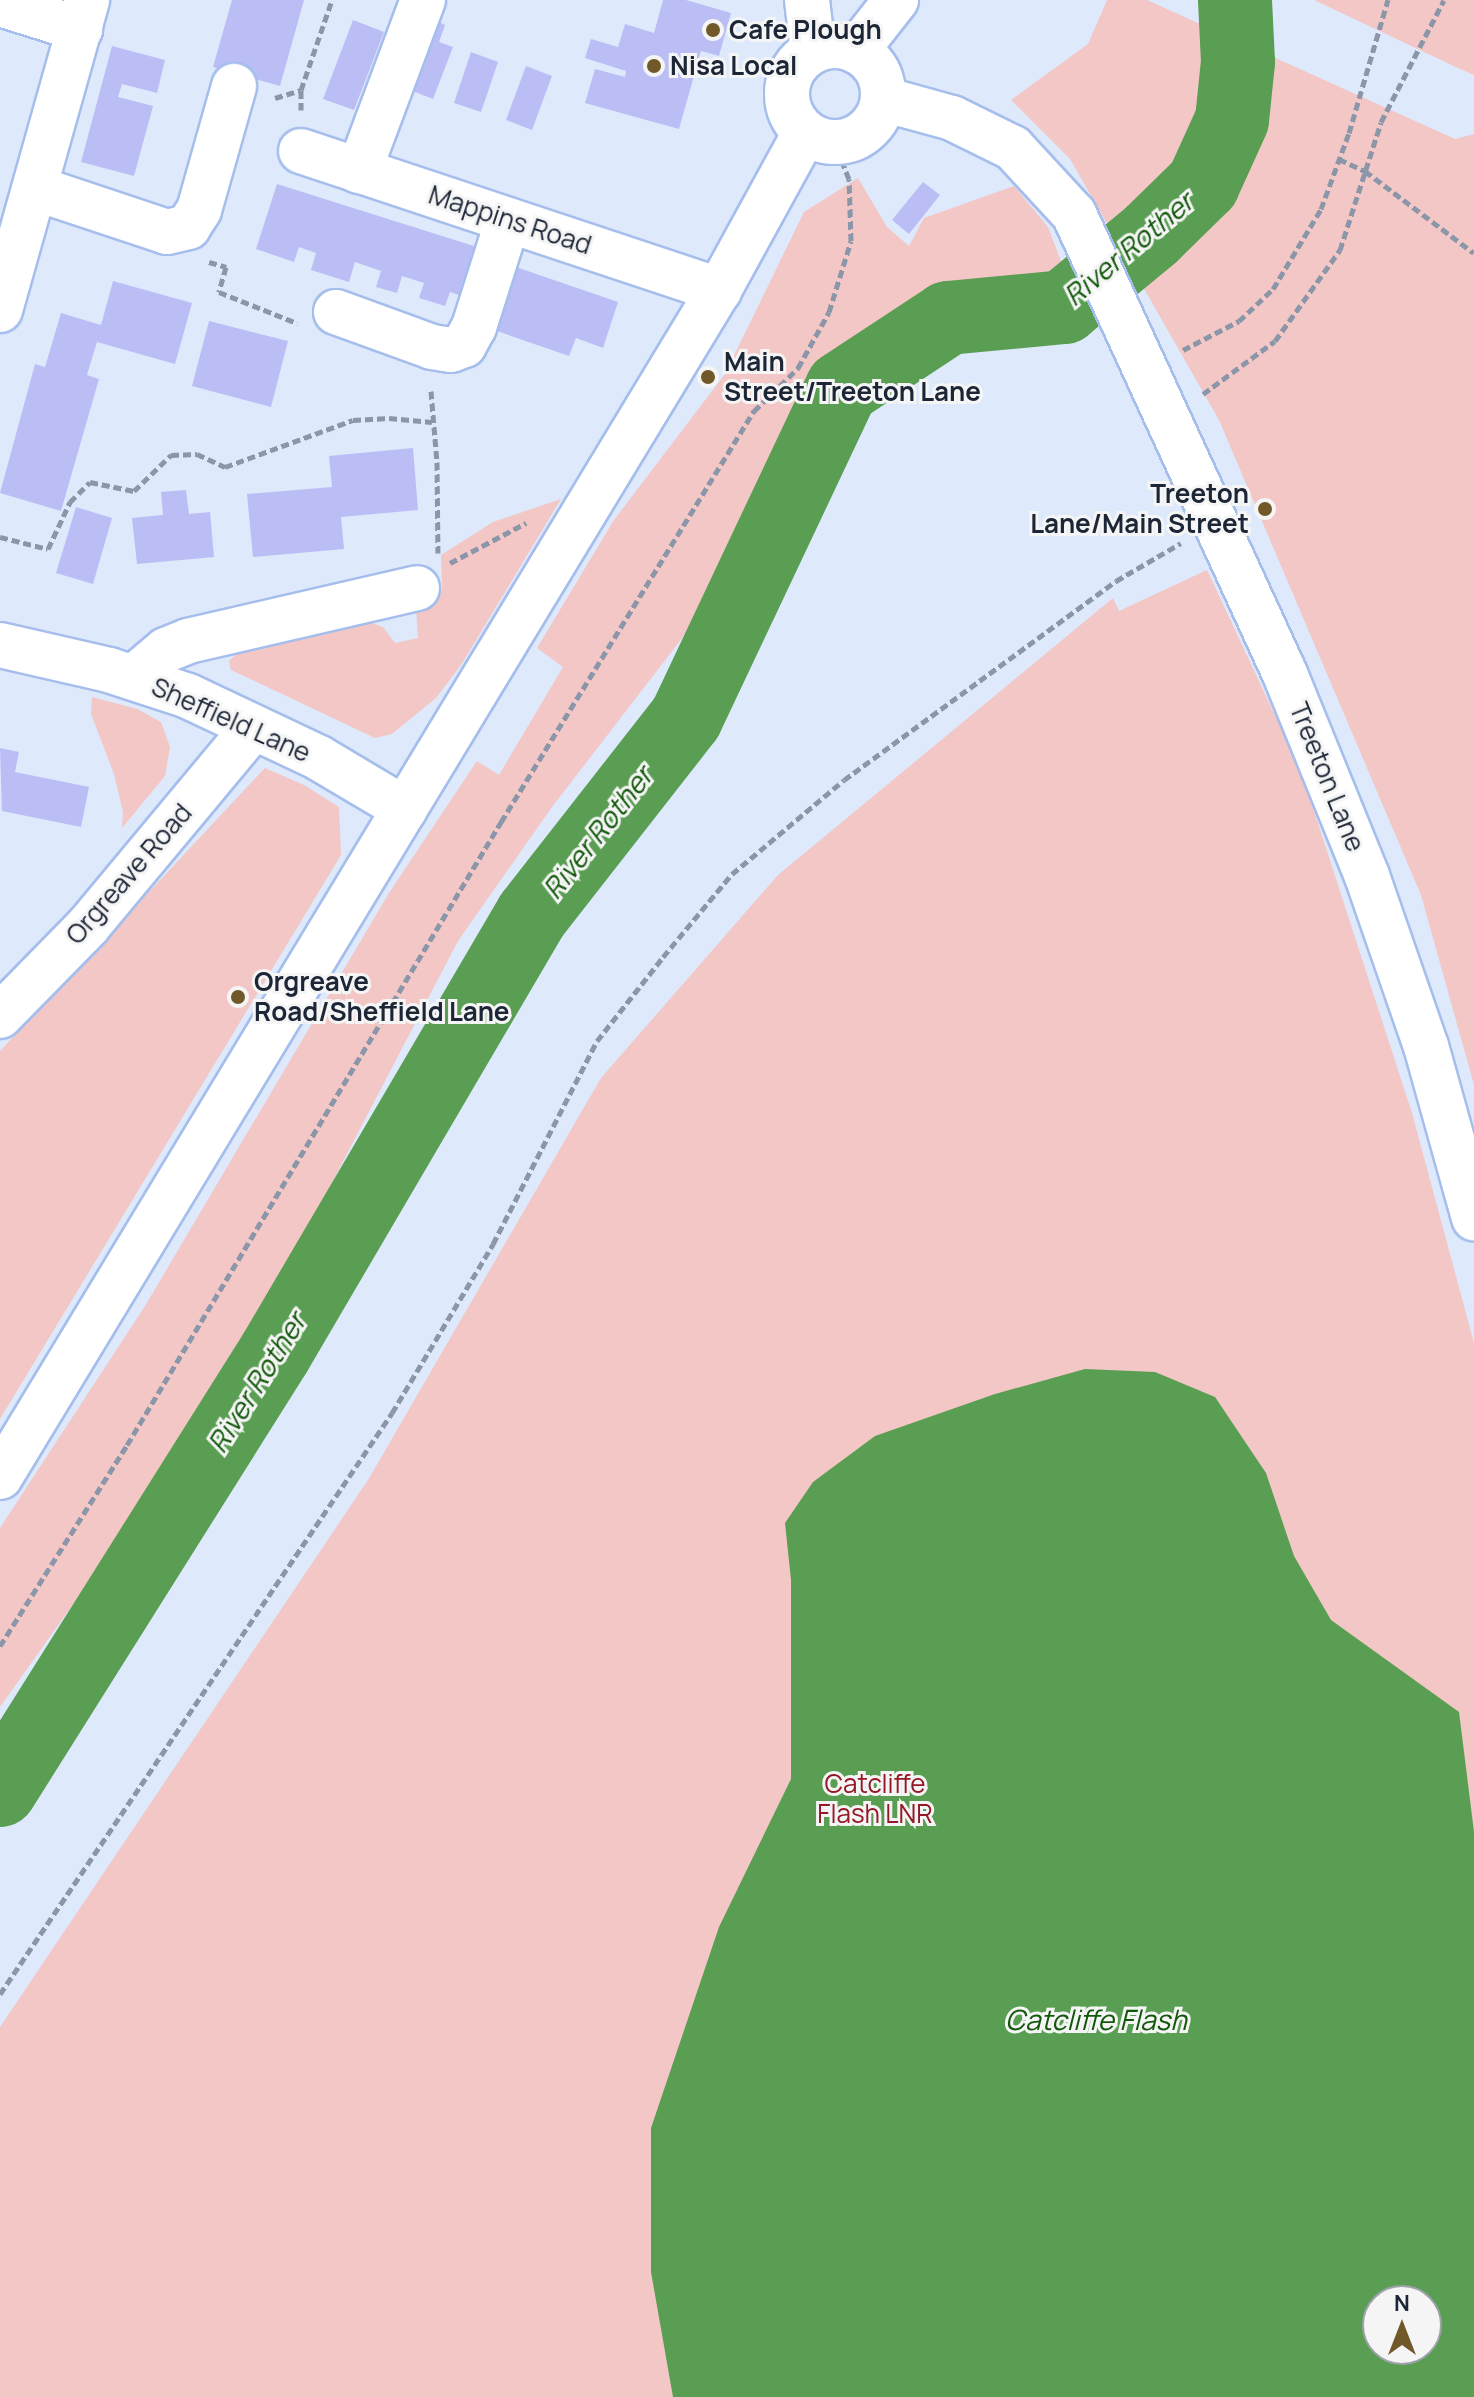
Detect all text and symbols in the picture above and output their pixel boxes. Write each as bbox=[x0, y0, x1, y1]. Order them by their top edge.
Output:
place label: Cafe Plough bbox=[729, 14, 882, 46]
marker: Cafe Plough bbox=[704, 21, 722, 39]
place label: Nisa Local bbox=[670, 50, 797, 82]
marker: Nisa Local bbox=[645, 57, 663, 75]
street label: Mappins Road bbox=[425, 179, 595, 261]
water label: River Rother bbox=[1057, 184, 1199, 312]
place label: Main Street/Treeton Lane bbox=[724, 346, 981, 408]
marker: Main Street/Treeton Lane bbox=[699, 368, 717, 386]
place label: Treeton Lane/Main Street bbox=[1030, 478, 1249, 540]
marker: Treeton Lane/Main Street bbox=[1256, 500, 1274, 518]
street label: Sheffield Lane bbox=[147, 671, 315, 769]
street label: Treeton Lane bbox=[1283, 698, 1371, 856]
water label: River Rother bbox=[535, 759, 659, 905]
street label: Orgreave Road bbox=[60, 797, 198, 951]
place label: Orgreave Road/Sheffield Lane bbox=[254, 966, 510, 1028]
marker: Orgreave Road/Sheffield Lane bbox=[229, 988, 247, 1006]
water label: River Rother bbox=[200, 1306, 312, 1458]
park label: Catcliffe Flash LNR bbox=[817, 1768, 933, 1830]
water label: Catcliffe Flash bbox=[1005, 2002, 1187, 2036]
north arrow bbox=[1362, 2285, 1442, 2365]
text: N bbox=[1394, 2288, 1410, 2318]

